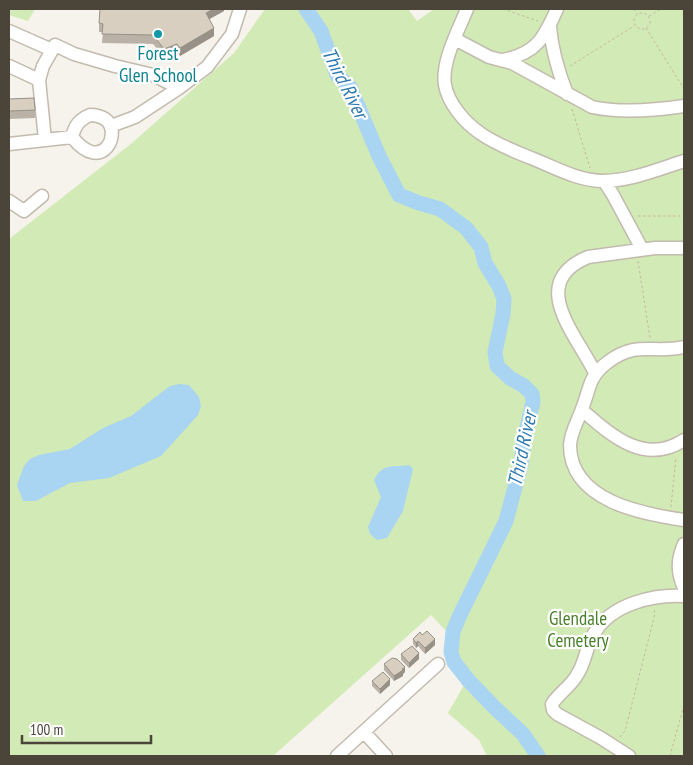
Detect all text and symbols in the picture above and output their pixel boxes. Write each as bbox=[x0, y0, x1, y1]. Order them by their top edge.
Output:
marker: Forest Glen School bbox=[152, 28, 164, 40]
place label: Forest Glen School bbox=[119, 41, 198, 87]
water label: Third River bbox=[316, 43, 375, 125]
water label: Third River bbox=[501, 407, 543, 489]
park label: Glendale Cemetery bbox=[547, 606, 610, 652]
scale bar bbox=[22, 712, 151, 744]
text: 100 m bbox=[30, 720, 63, 739]

